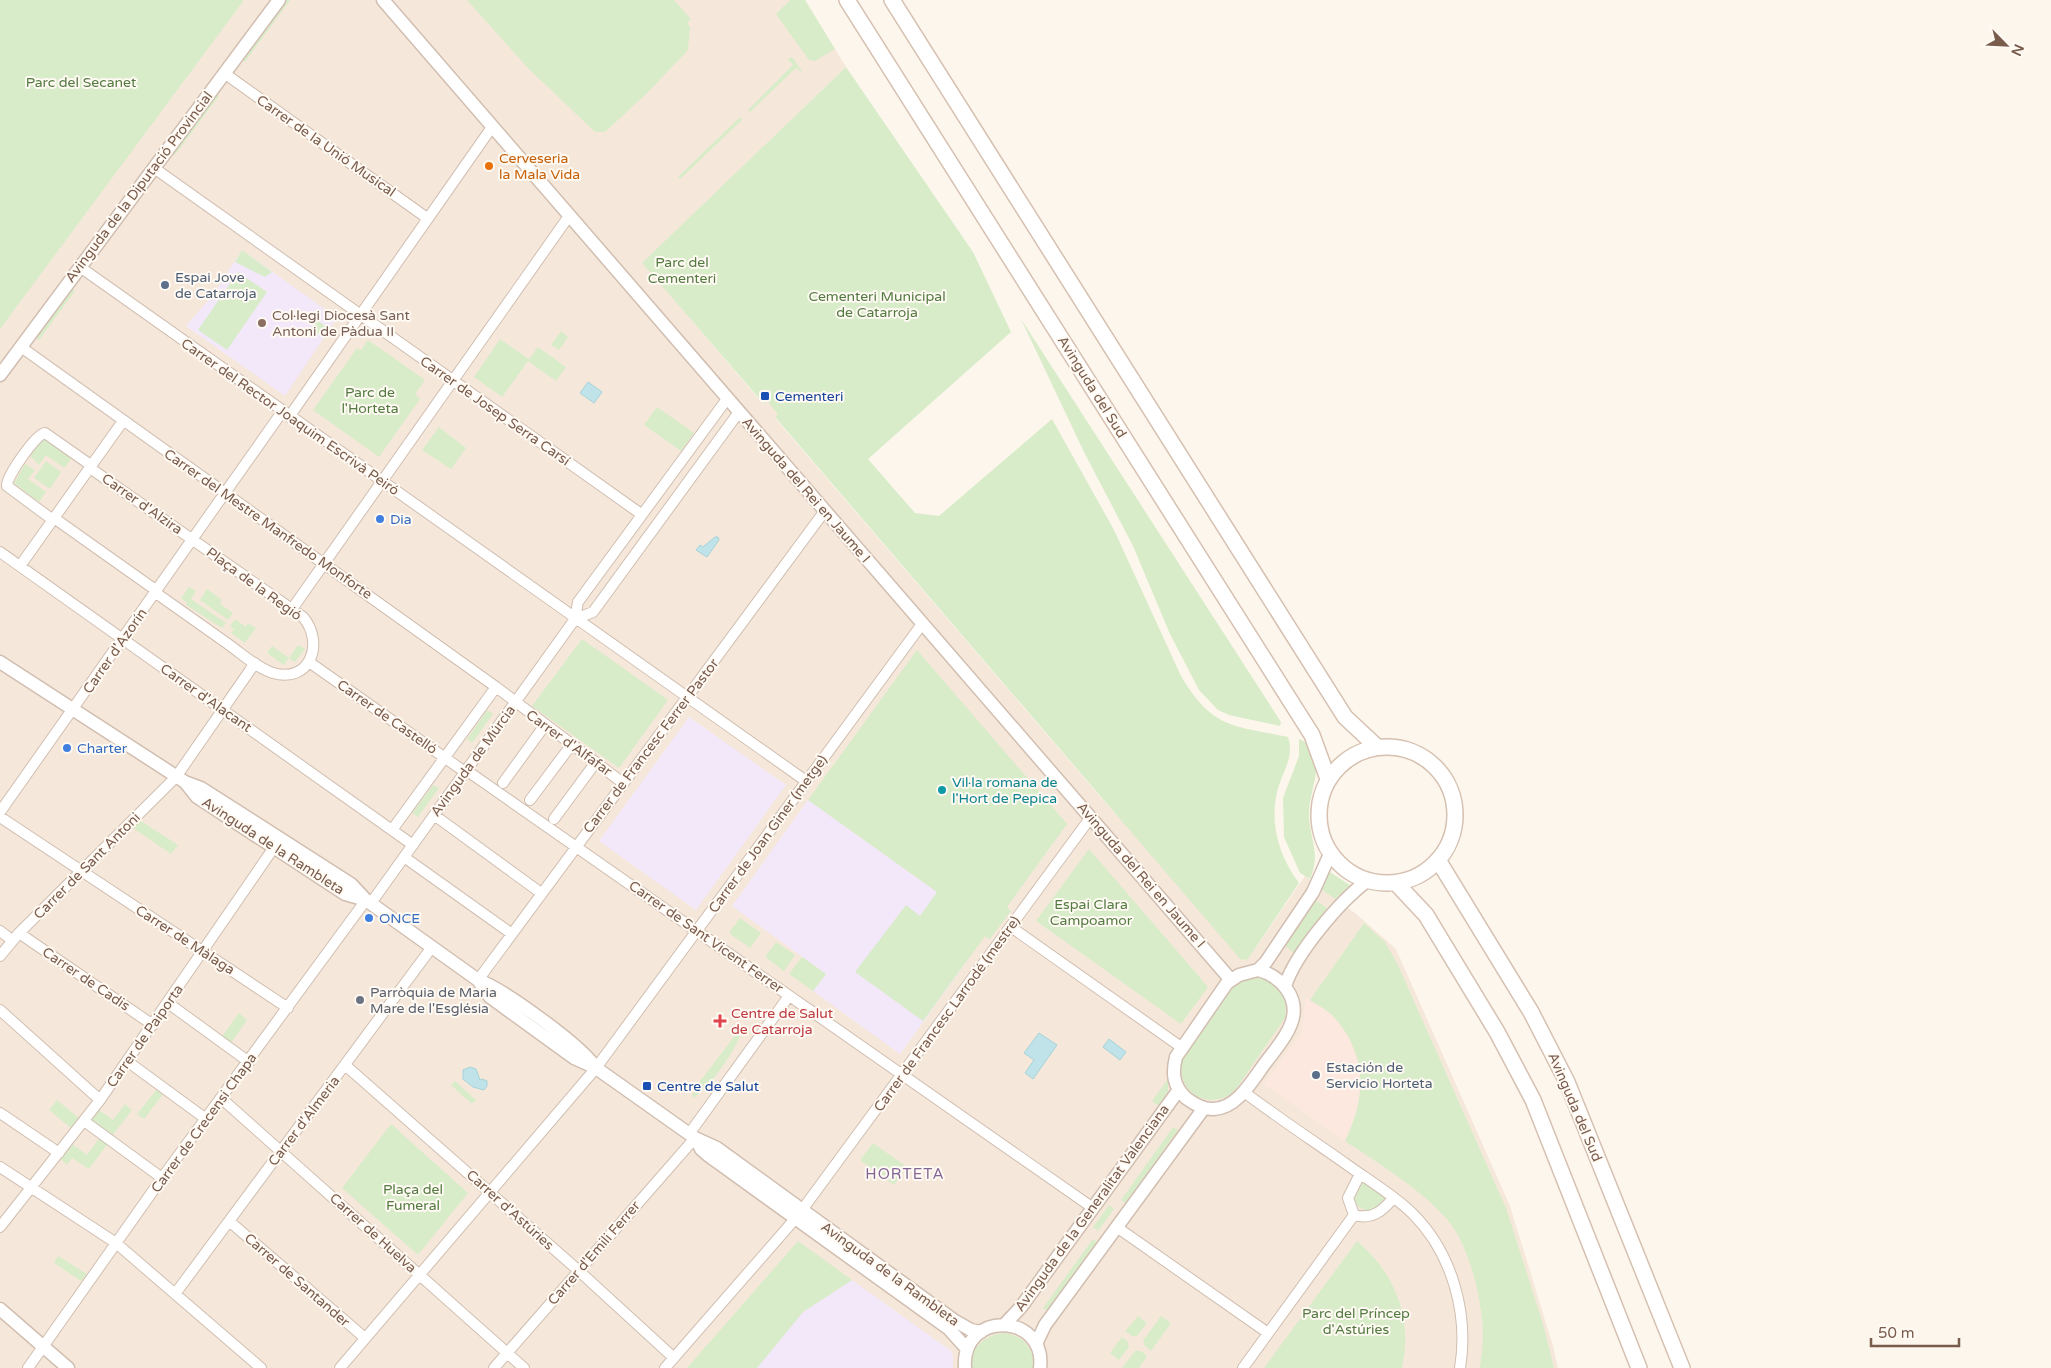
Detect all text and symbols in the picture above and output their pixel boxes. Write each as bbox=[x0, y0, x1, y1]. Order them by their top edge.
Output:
north arrow bbox=[1981, 20, 2031, 70]
text: N bbox=[2007, 41, 2027, 59]
park label: Parc del Secanet bbox=[26, 74, 137, 91]
street label: Avinguda de la Diputació Provincial bbox=[62, 88, 216, 286]
street label: Carrer de la Unió Musical bbox=[253, 91, 399, 201]
place label: Cerveseria la Mala Vida bbox=[499, 150, 580, 183]
marker: Cerveseria la Mala Vida bbox=[483, 160, 495, 172]
park label: Parc del Cementeri bbox=[648, 254, 716, 287]
place label: Espai Jove de Catarroja bbox=[175, 269, 257, 302]
marker: Espai Jove de Catarroja bbox=[159, 279, 171, 291]
park label: Cementeri Municipal de Catarroja bbox=[808, 288, 946, 321]
place label: Col·legi Diocesà Sant Antoni de Pàdua II bbox=[272, 307, 410, 340]
marker: Col·legi Diocesà Sant Antoni de Pàdua II bbox=[256, 317, 268, 329]
street label: Avinguda del Sud bbox=[1054, 333, 1130, 441]
street label: Carrer del Rector Joaquim Escrivà Peiró bbox=[178, 335, 402, 499]
street label: Carrer de Josep Serra Carsí bbox=[417, 353, 574, 470]
park label: Parc de l'Horteta bbox=[341, 384, 399, 417]
place label: Cementeri bbox=[775, 388, 844, 405]
marker: Cementeri bbox=[759, 390, 771, 402]
street label: Avinguda del Rei en Jaume I bbox=[738, 414, 874, 566]
street label: Carrer del Mestre Manfredo Monforte bbox=[161, 445, 375, 603]
street label: Carrer d'Alzira bbox=[98, 470, 186, 538]
place label: Dia bbox=[390, 511, 412, 528]
marker: Dia bbox=[374, 513, 386, 525]
street label: Plaça de la Regió bbox=[203, 544, 305, 624]
street label: Carrer d'Azorín bbox=[79, 605, 151, 697]
street label: Carrer de Francesc Ferrer Pastor bbox=[580, 655, 723, 837]
street label: Carrer d'Alacant bbox=[157, 660, 256, 736]
street label: Carrer de Castelló bbox=[334, 676, 440, 758]
street label: Avinguda de Múrcia bbox=[427, 702, 519, 820]
street label: Carrer d'Alfafar bbox=[523, 706, 616, 780]
place label: Charter bbox=[77, 740, 128, 757]
marker: Charter bbox=[61, 742, 73, 754]
street label: Carrer de Joan Giner (metge) bbox=[705, 752, 831, 916]
place label: Vil·la romana de l'Hort de Pepica bbox=[952, 774, 1058, 807]
marker: Vil·la romana de l'Hort de Pepica bbox=[936, 784, 948, 796]
street label: Avinguda de la Rambleta bbox=[198, 793, 348, 899]
street label: Avinguda del Rei en Jaume I bbox=[1073, 799, 1209, 951]
street label: Carrer de Sant Antoni bbox=[30, 809, 144, 923]
street label: Carrer de Sant Vicent Ferrer bbox=[625, 877, 787, 997]
park label: Espai Clara Campoamor bbox=[1050, 896, 1133, 929]
street label: Carrer de Màlaga bbox=[132, 902, 238, 978]
place label: ONCE bbox=[379, 910, 420, 927]
marker: ONCE bbox=[363, 912, 375, 924]
street label: Carrer de Francesc Larrodé (mestre) bbox=[870, 913, 1024, 1115]
street label: Carrer de Cadis bbox=[39, 943, 133, 1015]
street label: Carrer de Paiporta bbox=[103, 981, 187, 1091]
place label: Parròquia de Maria Mare de l'Església bbox=[370, 984, 497, 1017]
marker: Parròquia de Maria Mare de l'Església bbox=[354, 994, 366, 1006]
place label: Centre de Salut de Catarroja bbox=[731, 1005, 834, 1038]
marker: Centre de Salut de Catarroja bbox=[713, 1014, 727, 1028]
street label: Carrer de Crecensi Chapa bbox=[148, 1050, 260, 1196]
street label: Avinguda del Sud bbox=[1544, 1050, 1606, 1164]
place label: Estación de Servicio Horteta bbox=[1326, 1059, 1433, 1092]
marker: Estación de Servicio Horteta bbox=[1310, 1069, 1322, 1081]
street label: Carrer d'Almeria bbox=[265, 1073, 343, 1169]
place label: Centre de Salut bbox=[657, 1078, 760, 1095]
marker: Centre de Salut bbox=[641, 1080, 653, 1092]
street label: Avinguda de la Generalitat Valenciana bbox=[1011, 1101, 1173, 1315]
district label: HORTETA bbox=[865, 1165, 945, 1183]
street label: Carrer d'Astúries bbox=[463, 1166, 557, 1254]
park label: Plaça del Fumeral bbox=[383, 1181, 443, 1214]
street label: Carrer de Huelva bbox=[326, 1190, 420, 1276]
street label: Carrer d'Emili Ferrer bbox=[544, 1197, 644, 1309]
street label: Avinguda de la Rambleta bbox=[818, 1218, 962, 1330]
street label: Carrer de Santander bbox=[241, 1230, 354, 1331]
park label: Parc del Príncep d'Astúries bbox=[1302, 1305, 1410, 1338]
scale bar bbox=[1871, 1316, 1958, 1348]
text: 50 m bbox=[1878, 1324, 1915, 1342]

